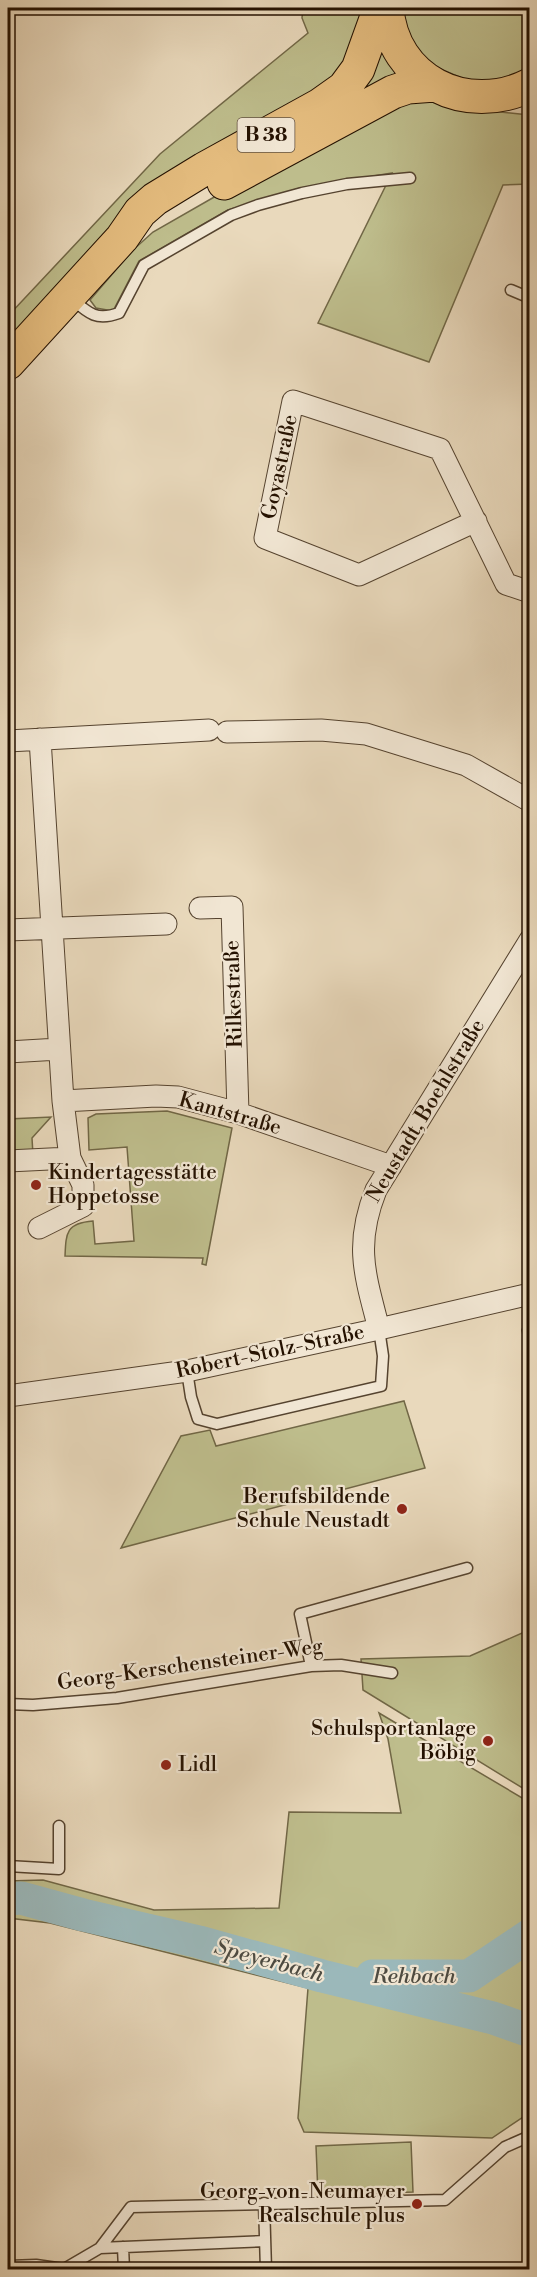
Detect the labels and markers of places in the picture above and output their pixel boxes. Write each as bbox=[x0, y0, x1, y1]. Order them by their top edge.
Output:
place label: Kindertagesstätte Hoppetosse bbox=[48, 1160, 217, 1210]
marker: Kindertagesstätte Hoppetosse bbox=[29, 1178, 43, 1192]
place label: Berufsbildende Schule Neustadt bbox=[237, 1484, 391, 1534]
marker: Berufsbildende Schule Neustadt bbox=[395, 1502, 409, 1516]
place label: Schulsportanlage Böbig bbox=[311, 1716, 476, 1766]
marker: Schulsportanlage Böbig bbox=[481, 1734, 495, 1748]
place label: Lidl bbox=[178, 1752, 217, 1778]
marker: Lidl bbox=[159, 1758, 173, 1772]
place label: Georg-von-Neumayer Realschule plus bbox=[200, 2179, 405, 2229]
marker: Georg-von-Neumayer Realschule plus bbox=[410, 2197, 424, 2211]

